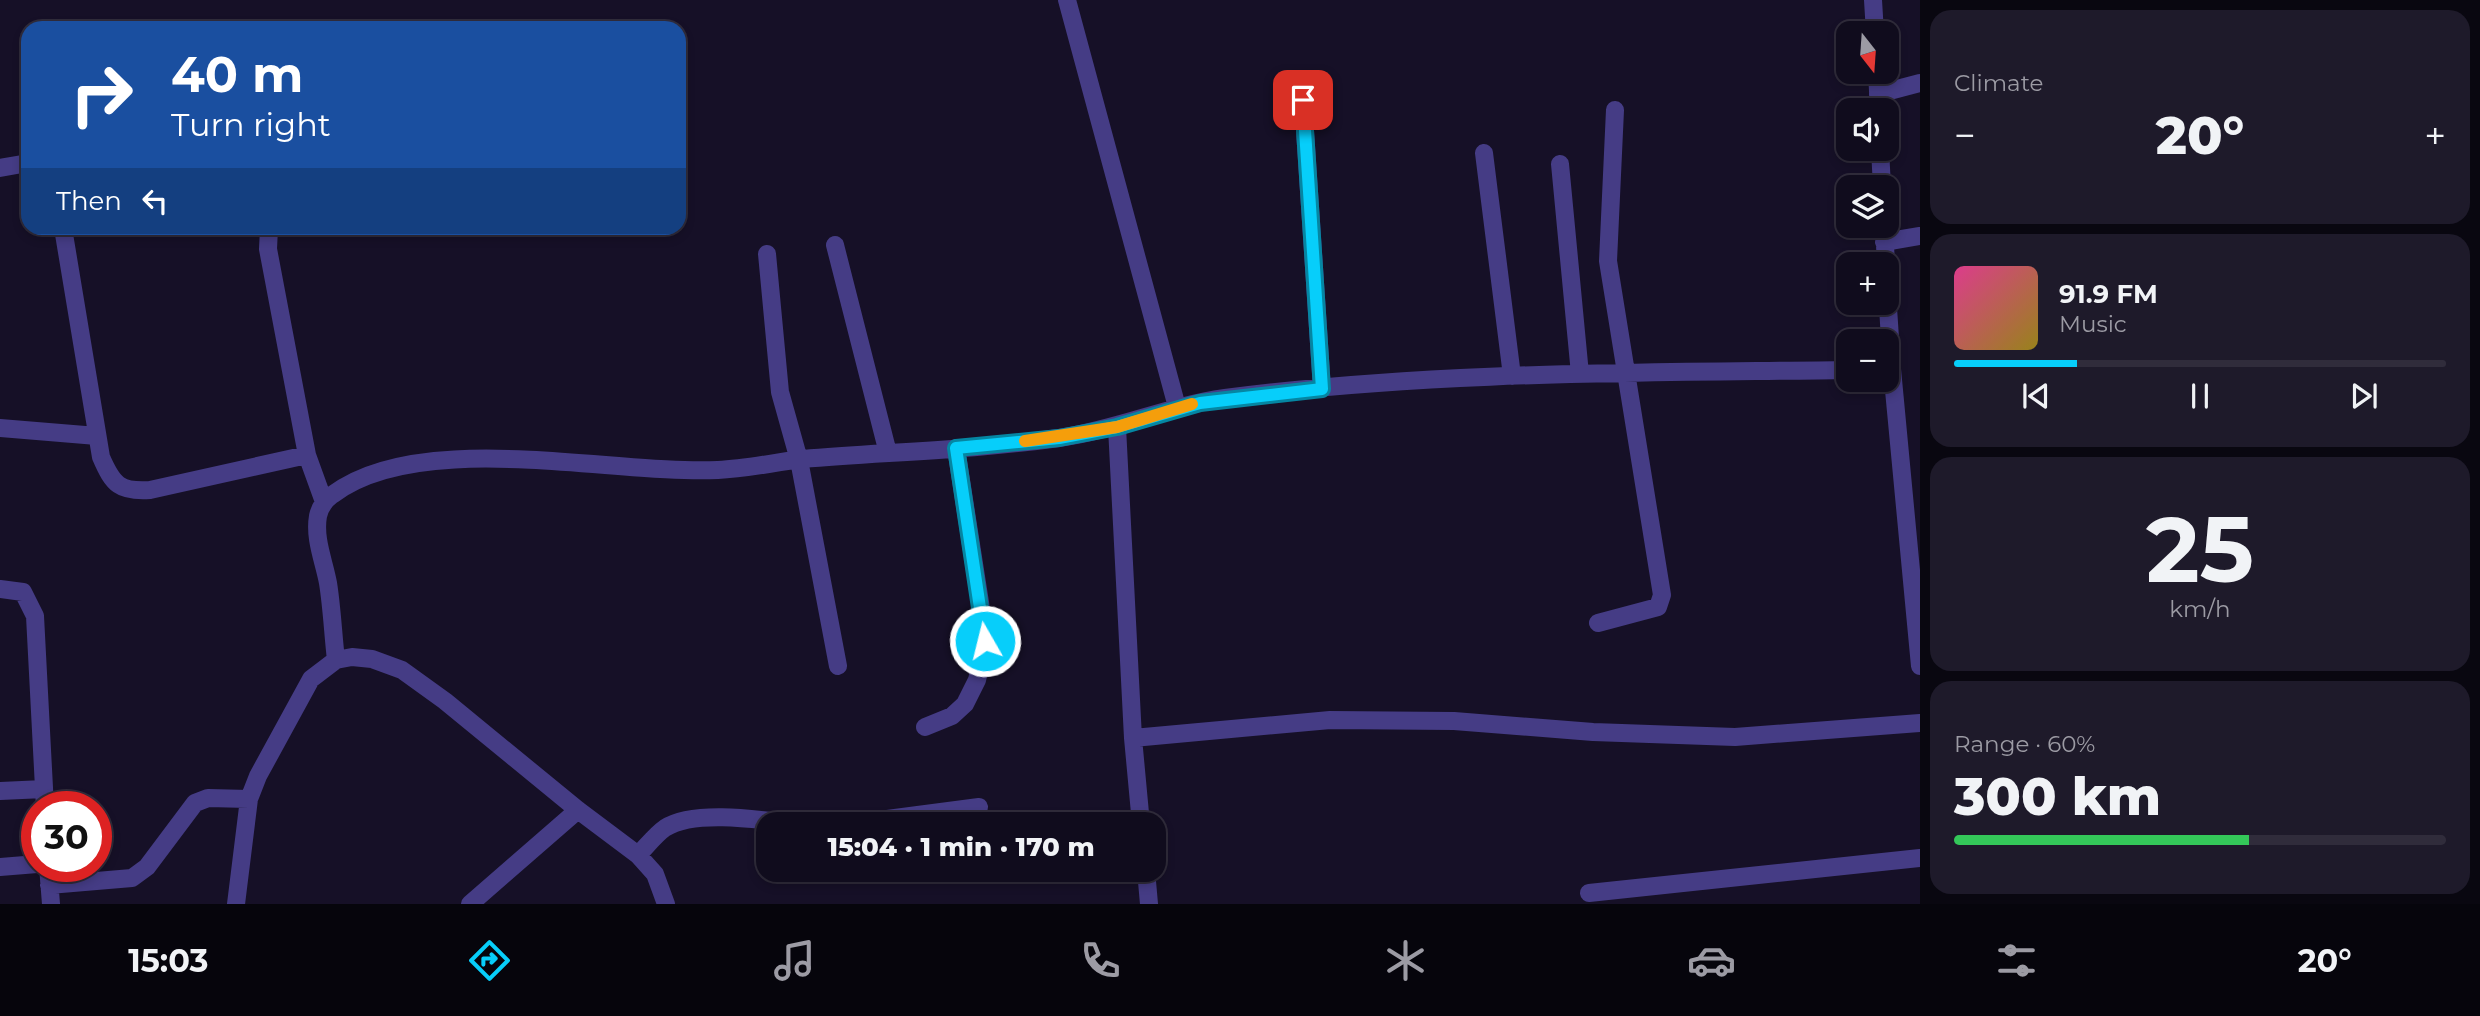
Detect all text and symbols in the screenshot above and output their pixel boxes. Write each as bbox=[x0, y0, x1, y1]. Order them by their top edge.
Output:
north arrow bbox=[1836, 21, 1899, 84]
map controls bbox=[1836, 21, 1899, 392]
text: 40 m bbox=[171, 45, 303, 104]
icon: right bbox=[56, 49, 147, 140]
text: Climate bbox=[1954, 69, 2043, 97]
pin bbox=[1273, 70, 1333, 130]
icon: arrive bbox=[1284, 81, 1322, 119]
button: sound bbox=[1836, 98, 1899, 161]
text: 20° bbox=[2156, 104, 2244, 167]
text: Turn right bbox=[171, 105, 331, 144]
text: − bbox=[1954, 112, 1976, 159]
text: + bbox=[2424, 112, 2446, 159]
button: layers bbox=[1836, 175, 1899, 238]
icon: left bbox=[136, 182, 174, 220]
text: Then bbox=[56, 185, 122, 217]
button: + bbox=[1836, 252, 1899, 315]
text: 91.9 FM bbox=[2059, 278, 2158, 310]
text: Music bbox=[2059, 310, 2127, 338]
button: − bbox=[1836, 329, 1899, 392]
icon: previous bbox=[2017, 377, 2055, 415]
icon: pause bbox=[2181, 377, 2219, 415]
icon: next bbox=[2345, 377, 2383, 415]
text: 25 bbox=[2146, 494, 2254, 605]
text: km/h bbox=[2169, 595, 2231, 623]
position arrow bbox=[948, 604, 1022, 678]
text: Range · 60% bbox=[1954, 730, 2095, 758]
text: 300 km bbox=[1954, 765, 2161, 828]
speed limit sign: 30 bbox=[21, 791, 112, 882]
text: 15:04 · 1 min · 170 m bbox=[827, 831, 1095, 863]
icon: directions bbox=[465, 936, 514, 985]
icon: music bbox=[770, 936, 819, 985]
icon: phone bbox=[1076, 936, 1125, 985]
icon: climate bbox=[1381, 936, 1430, 985]
icon: car bbox=[1687, 936, 1736, 985]
icon: filters bbox=[1992, 936, 2041, 985]
text: 15:03 bbox=[128, 941, 209, 980]
text: 20° bbox=[2298, 941, 2352, 980]

